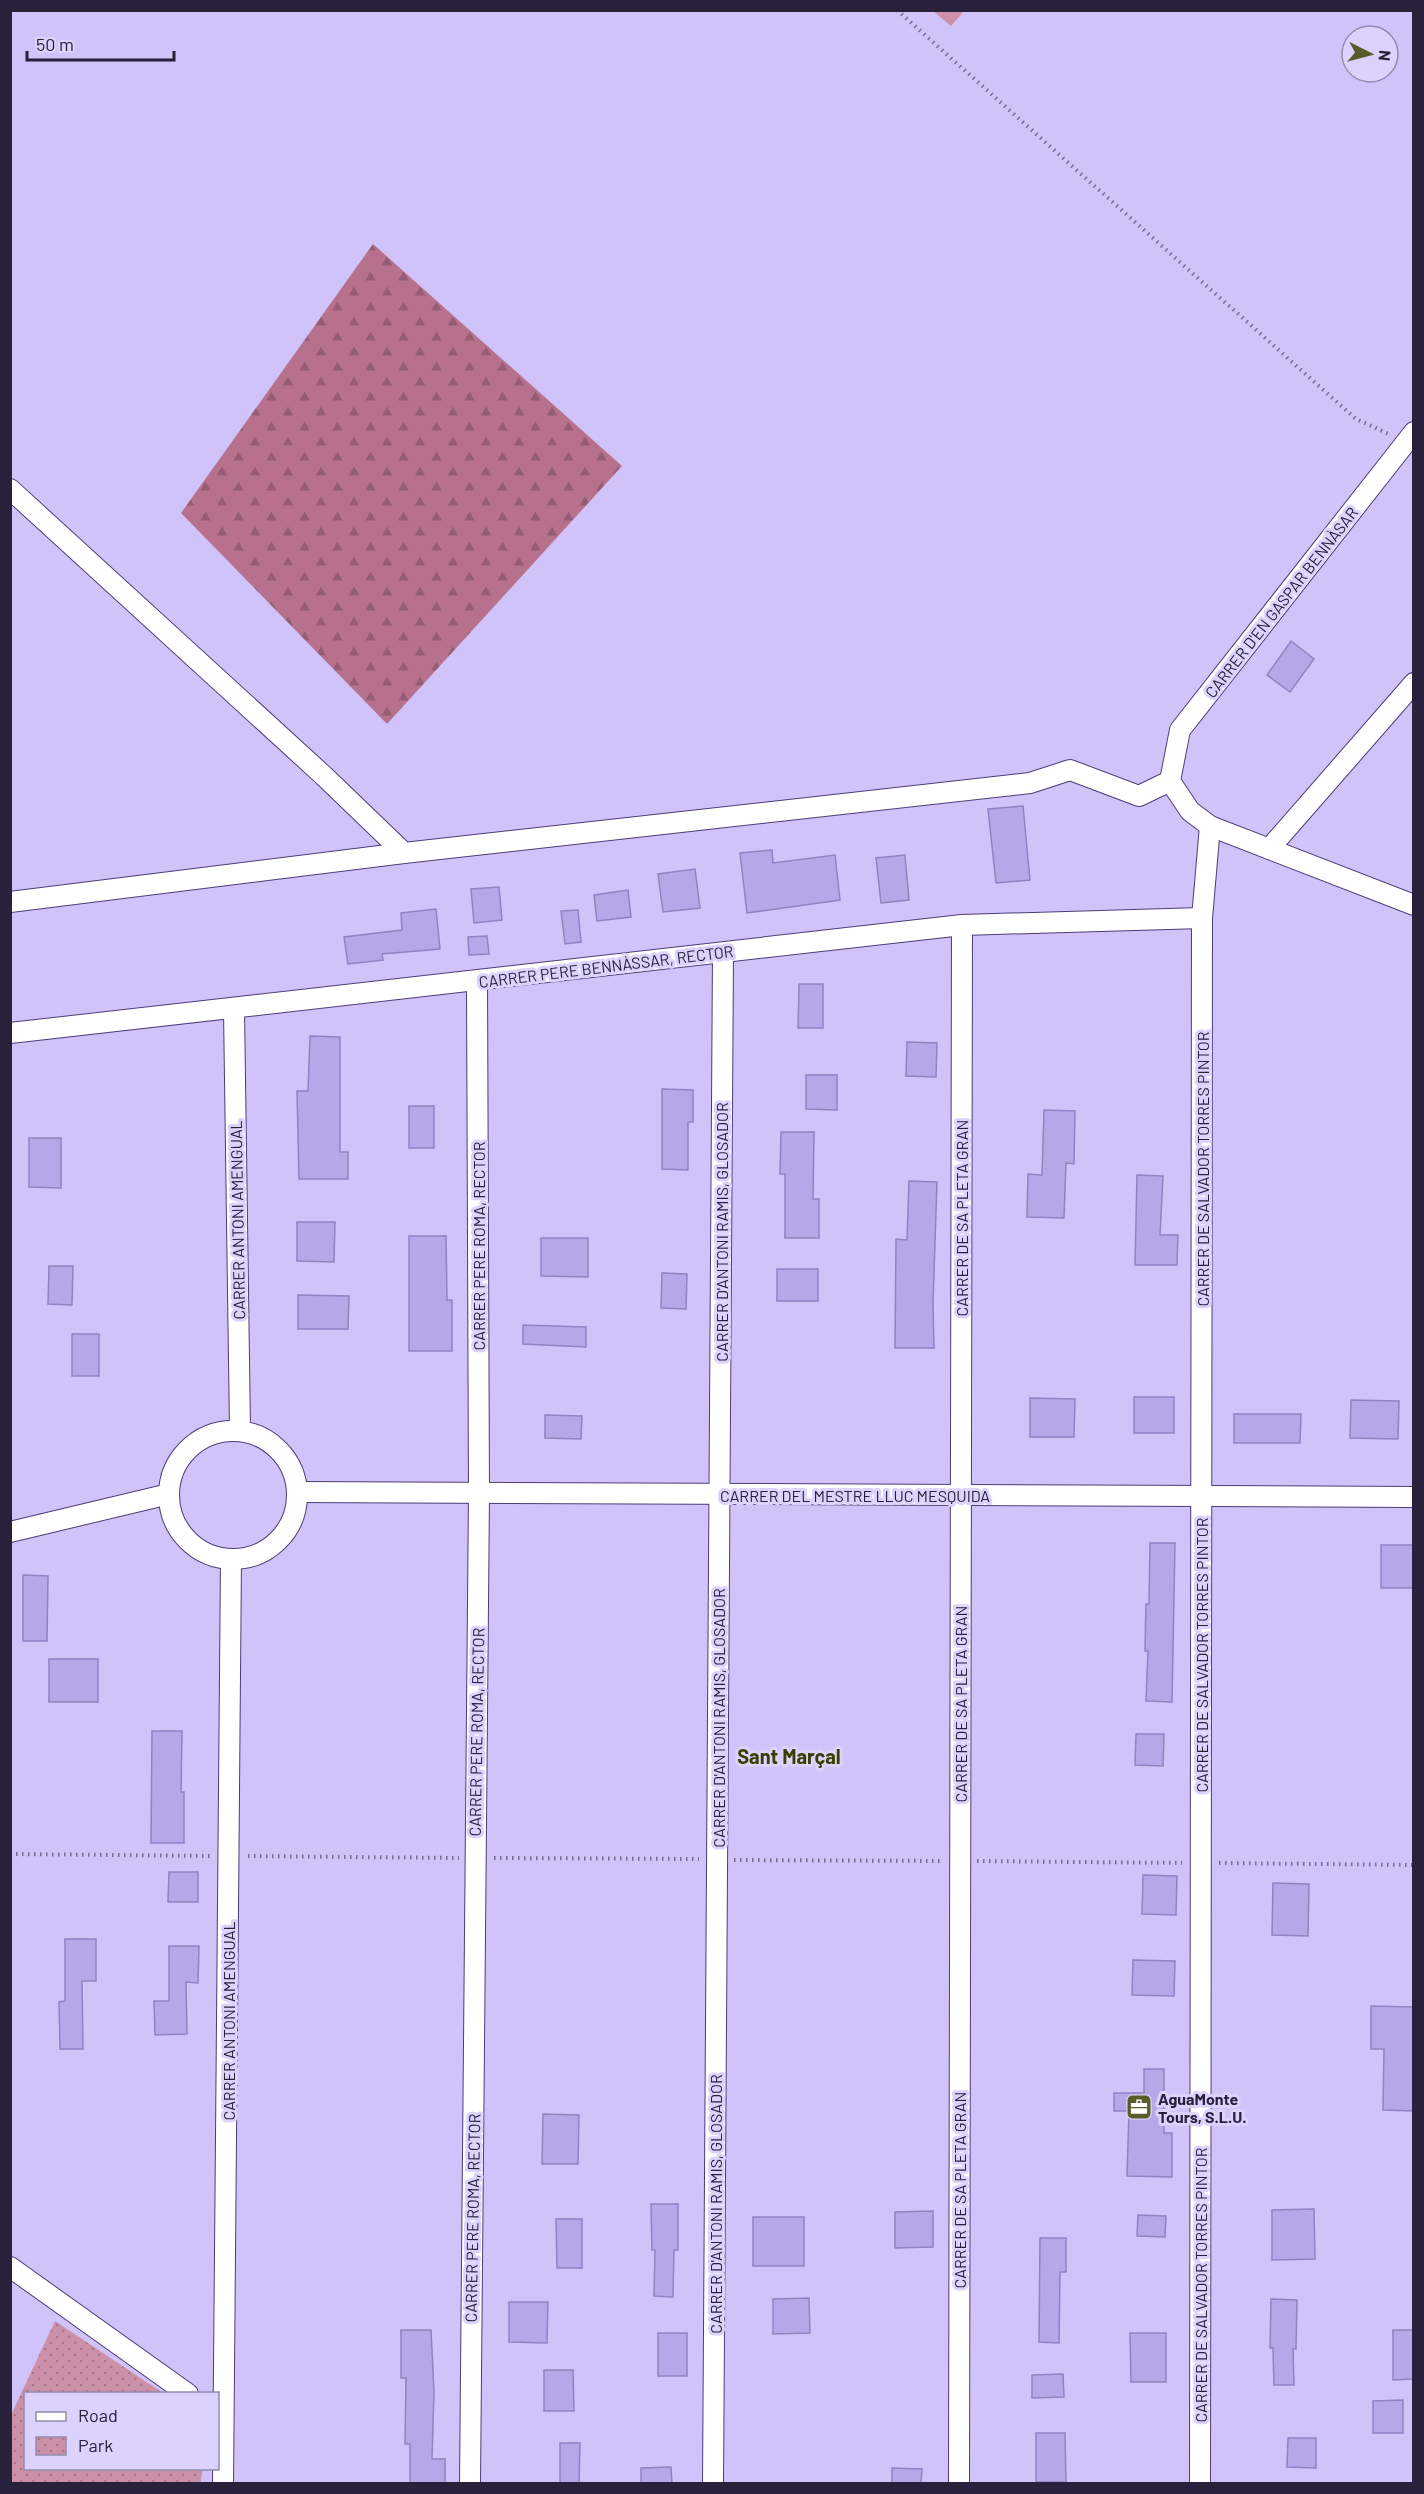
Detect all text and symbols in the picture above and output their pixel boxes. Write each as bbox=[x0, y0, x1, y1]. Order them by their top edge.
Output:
scale bar bbox=[27, 24, 174, 62]
north arrow bbox=[1340, 24, 1400, 84]
text: 50 m bbox=[36, 33, 74, 55]
text: N bbox=[1375, 49, 1395, 62]
street label: CARRER D'EN GASPAR BENNÀSAR bbox=[1201, 503, 1361, 701]
street label: CARRER PERE BENNÀSSAR, RECTOR bbox=[478, 941, 735, 991]
street label: CARRER DE SALVADOR TORRES PINTOR bbox=[1193, 1031, 1212, 1307]
street label: CARRER D'ANTONI RAMIS, GLOSADOR bbox=[712, 1102, 731, 1362]
street label: CARRER ANTONI AMENGUAL bbox=[226, 1120, 248, 1320]
street label: CARRER DE SA PLETA GRAN bbox=[952, 1120, 971, 1316]
street label: CARRER PERE ROMA, RECTOR bbox=[469, 1141, 488, 1350]
street label: CARRER DEL MESTRE LLUC MESQUIDA bbox=[720, 1486, 990, 1505]
street label: CARRER DE SALVADOR TORRES PINTOR bbox=[1192, 1517, 1211, 1793]
street label: CARRER D'ANTONI RAMIS, GLOSADOR bbox=[709, 1588, 728, 1848]
street label: CARRER DE SA PLETA GRAN bbox=[951, 1606, 970, 1802]
street label: CARRER PERE ROMA, RECTOR bbox=[465, 1627, 487, 1837]
district label: Sant Marçal bbox=[737, 1744, 841, 1768]
street label: CARRER ANTONI AMENGUAL bbox=[219, 1921, 238, 2121]
street label: CARRER D'ANTONI RAMIS, GLOSADOR bbox=[706, 2074, 725, 2334]
place label: AguaMonte Tours, S.L.U. bbox=[1158, 2089, 1247, 2126]
street label: CARRER DE SA PLETA GRAN bbox=[950, 2092, 969, 2288]
office icon: AguaMonte Tours, S.L.U. bbox=[1124, 2092, 1154, 2122]
street label: CARRER PERE ROMA, RECTOR bbox=[461, 2113, 483, 2323]
street label: CARRER DE SALVADOR TORRES PINTOR bbox=[1191, 2147, 1210, 2423]
legend bbox=[24, 2392, 219, 2470]
text: Road bbox=[78, 2404, 118, 2426]
text: Park bbox=[78, 2434, 113, 2456]

